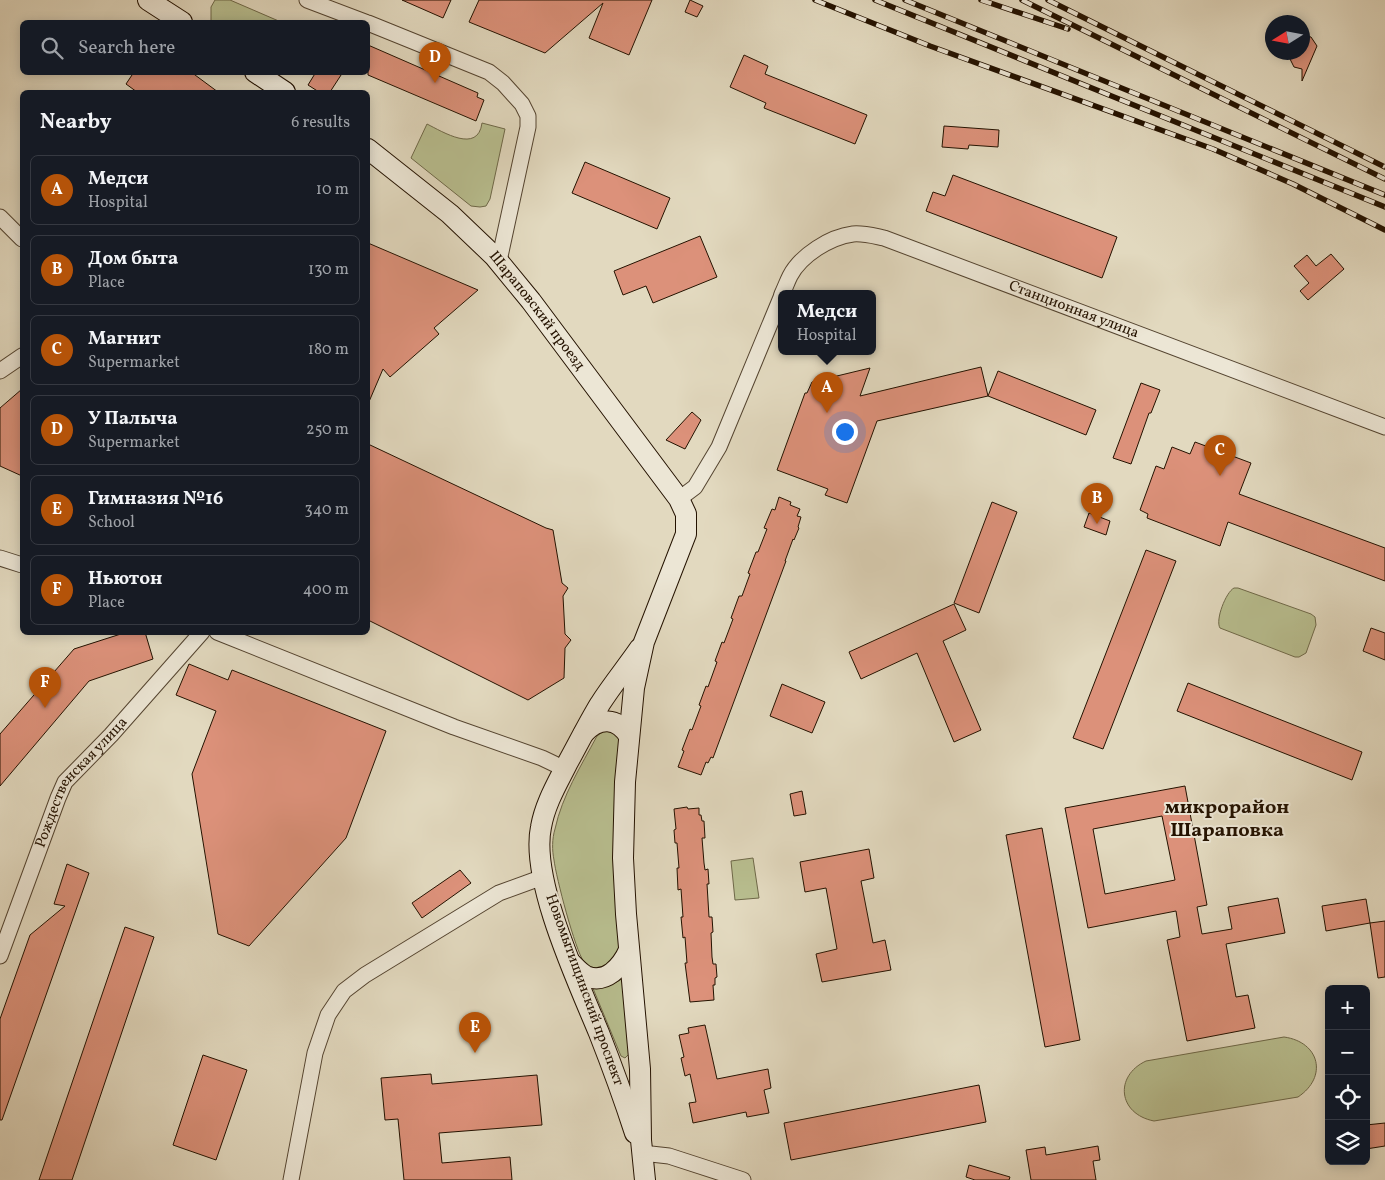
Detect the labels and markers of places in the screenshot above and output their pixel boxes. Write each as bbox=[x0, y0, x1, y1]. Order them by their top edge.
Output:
pin: D bbox=[419, 42, 451, 83]
pin: A bbox=[811, 372, 843, 413]
pin: C bbox=[1204, 435, 1236, 476]
pin: B bbox=[1081, 483, 1113, 524]
pin: F bbox=[29, 667, 61, 708]
pin: E bbox=[459, 1012, 491, 1053]

